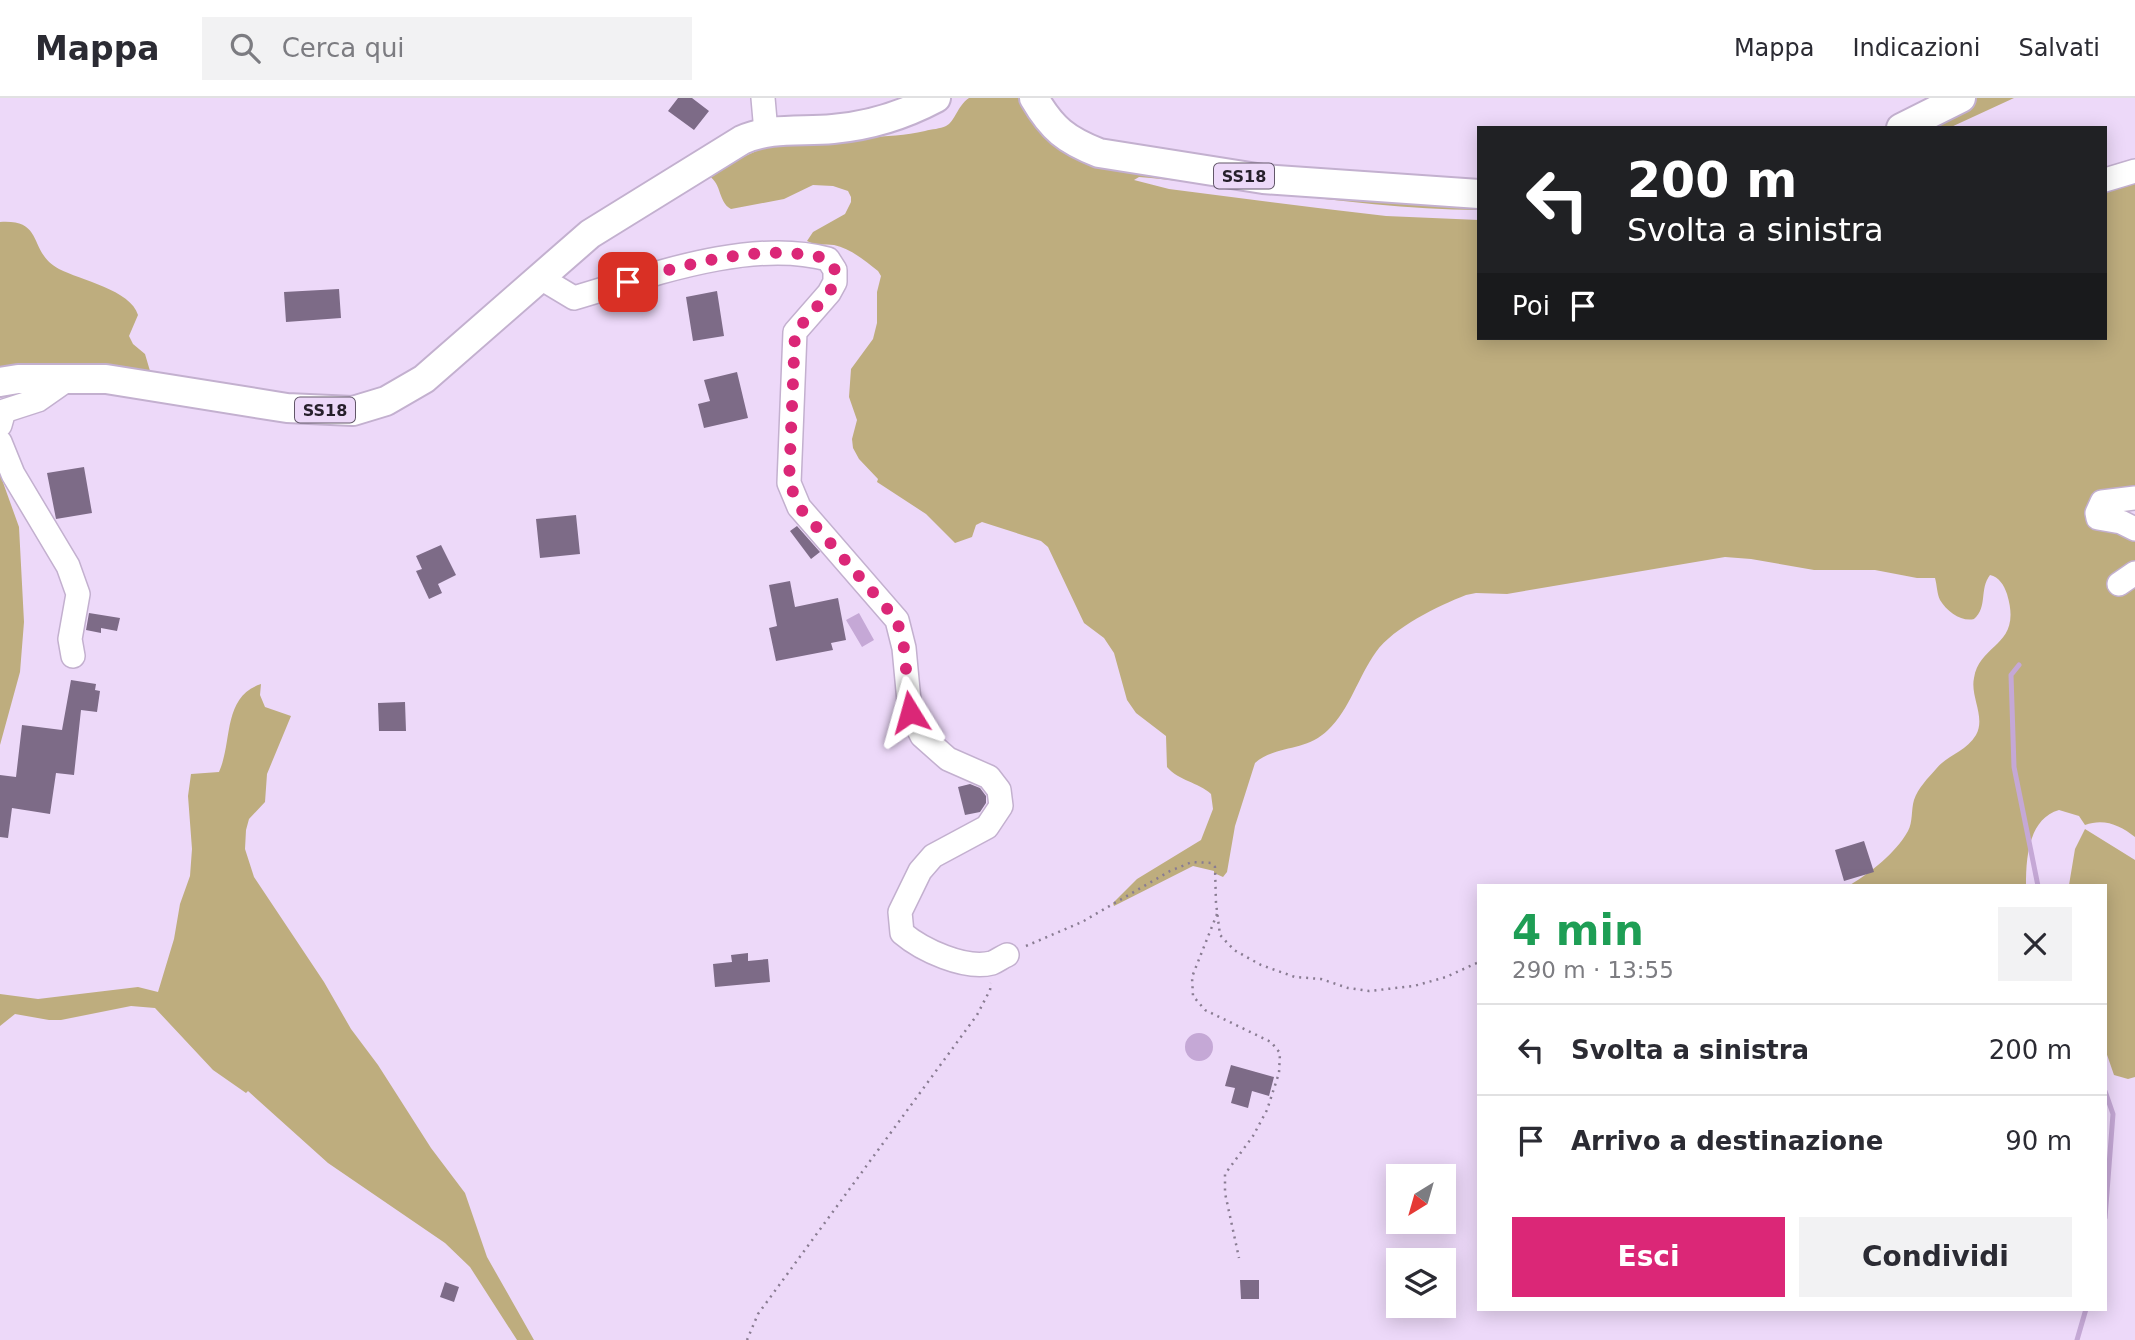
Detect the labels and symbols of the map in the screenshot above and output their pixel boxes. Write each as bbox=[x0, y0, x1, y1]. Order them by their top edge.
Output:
road number: SS18 bbox=[1214, 164, 1274, 188]
pin bbox=[598, 252, 658, 312]
road number: SS18 bbox=[295, 398, 355, 422]
position arrow bbox=[873, 675, 947, 749]
north arrow bbox=[1386, 1164, 1456, 1234]

